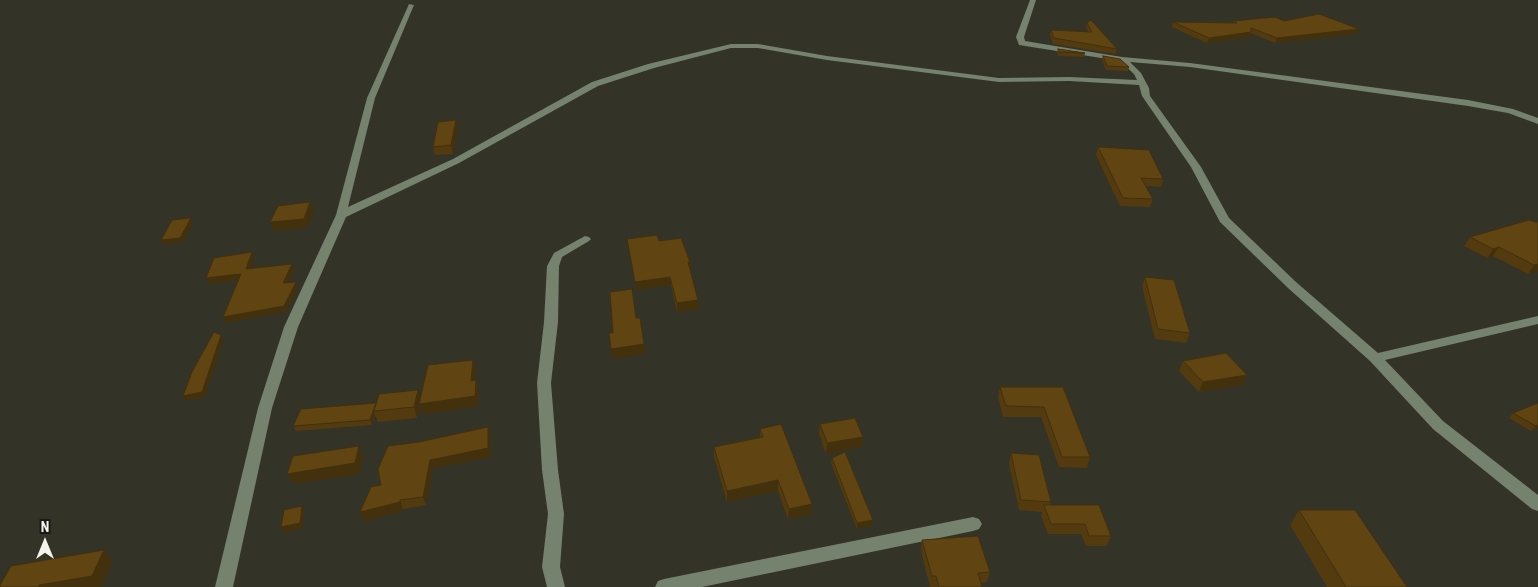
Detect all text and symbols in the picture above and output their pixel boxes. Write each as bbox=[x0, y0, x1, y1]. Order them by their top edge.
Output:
north arrow bbox=[20, 517, 70, 567]
text: N bbox=[41, 519, 49, 535]

